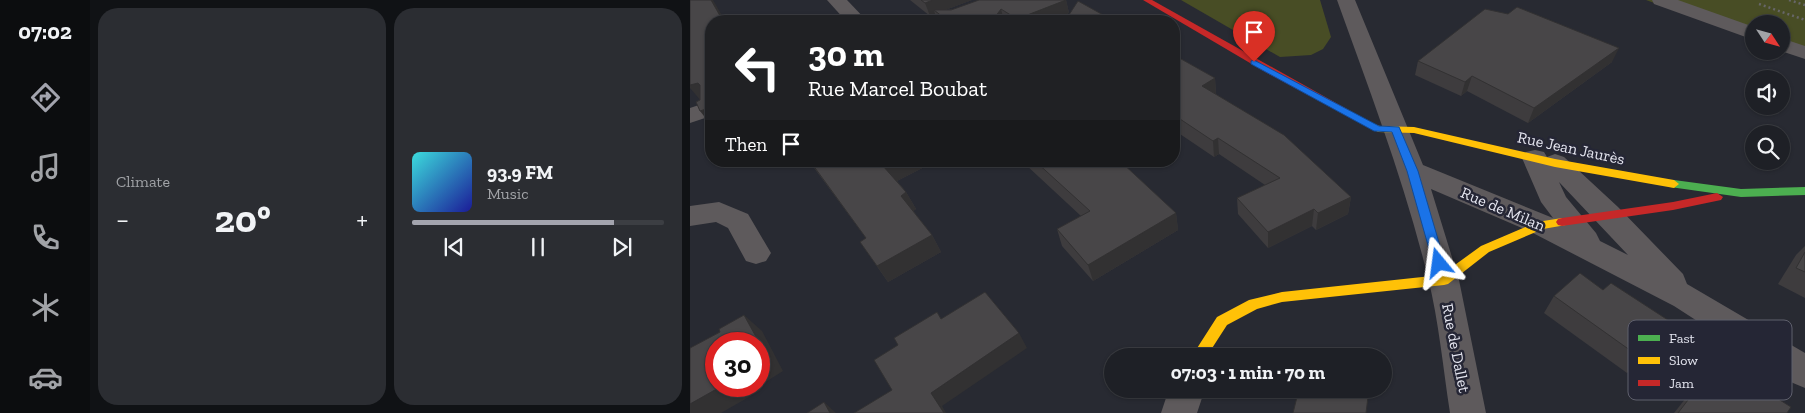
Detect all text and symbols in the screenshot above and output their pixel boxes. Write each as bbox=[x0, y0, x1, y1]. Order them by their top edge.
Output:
pin bbox=[1233, 11, 1275, 62]
north arrow bbox=[1745, 15, 1790, 60]
map controls bbox=[1745, 15, 1790, 170]
text: 07:02 bbox=[18, 18, 72, 45]
icon: arrive bbox=[1240, 18, 1268, 46]
text: 30 m bbox=[808, 33, 884, 75]
icon: left bbox=[725, 35, 790, 100]
button: sound bbox=[1745, 70, 1790, 115]
text: Rue Marcel Boubat bbox=[808, 75, 987, 102]
icon: directions bbox=[28, 80, 63, 115]
button: search bbox=[1745, 125, 1790, 170]
street label: Rue Jean Jaurès bbox=[1516, 127, 1626, 169]
icon: arrive bbox=[777, 130, 805, 158]
text: Then bbox=[725, 133, 767, 156]
icon: music bbox=[28, 150, 63, 185]
text: 93.9 FM bbox=[487, 161, 553, 184]
text: Climate bbox=[116, 172, 170, 191]
street label: Rue de Milan bbox=[1458, 183, 1549, 236]
text: Music bbox=[487, 184, 529, 203]
text: 20° bbox=[215, 196, 271, 242]
text: − bbox=[116, 203, 129, 236]
text: + bbox=[356, 203, 368, 236]
icon: phone bbox=[28, 220, 63, 255]
icon: previous bbox=[440, 233, 468, 261]
icon: pause bbox=[524, 233, 552, 261]
icon: next bbox=[608, 233, 636, 261]
position arrow bbox=[1412, 236, 1464, 288]
icon: climate bbox=[28, 290, 63, 325]
street label: Rue de Dallet bbox=[1438, 302, 1474, 394]
legend bbox=[1628, 320, 1792, 400]
text: Fast bbox=[1669, 330, 1696, 347]
speed limit sign: 30 bbox=[705, 332, 770, 397]
text: Slow bbox=[1669, 352, 1698, 369]
icon: car bbox=[28, 360, 63, 395]
text: 07:03 · 1 min · 70 m bbox=[1171, 361, 1325, 384]
text: Jam bbox=[1669, 375, 1694, 392]

